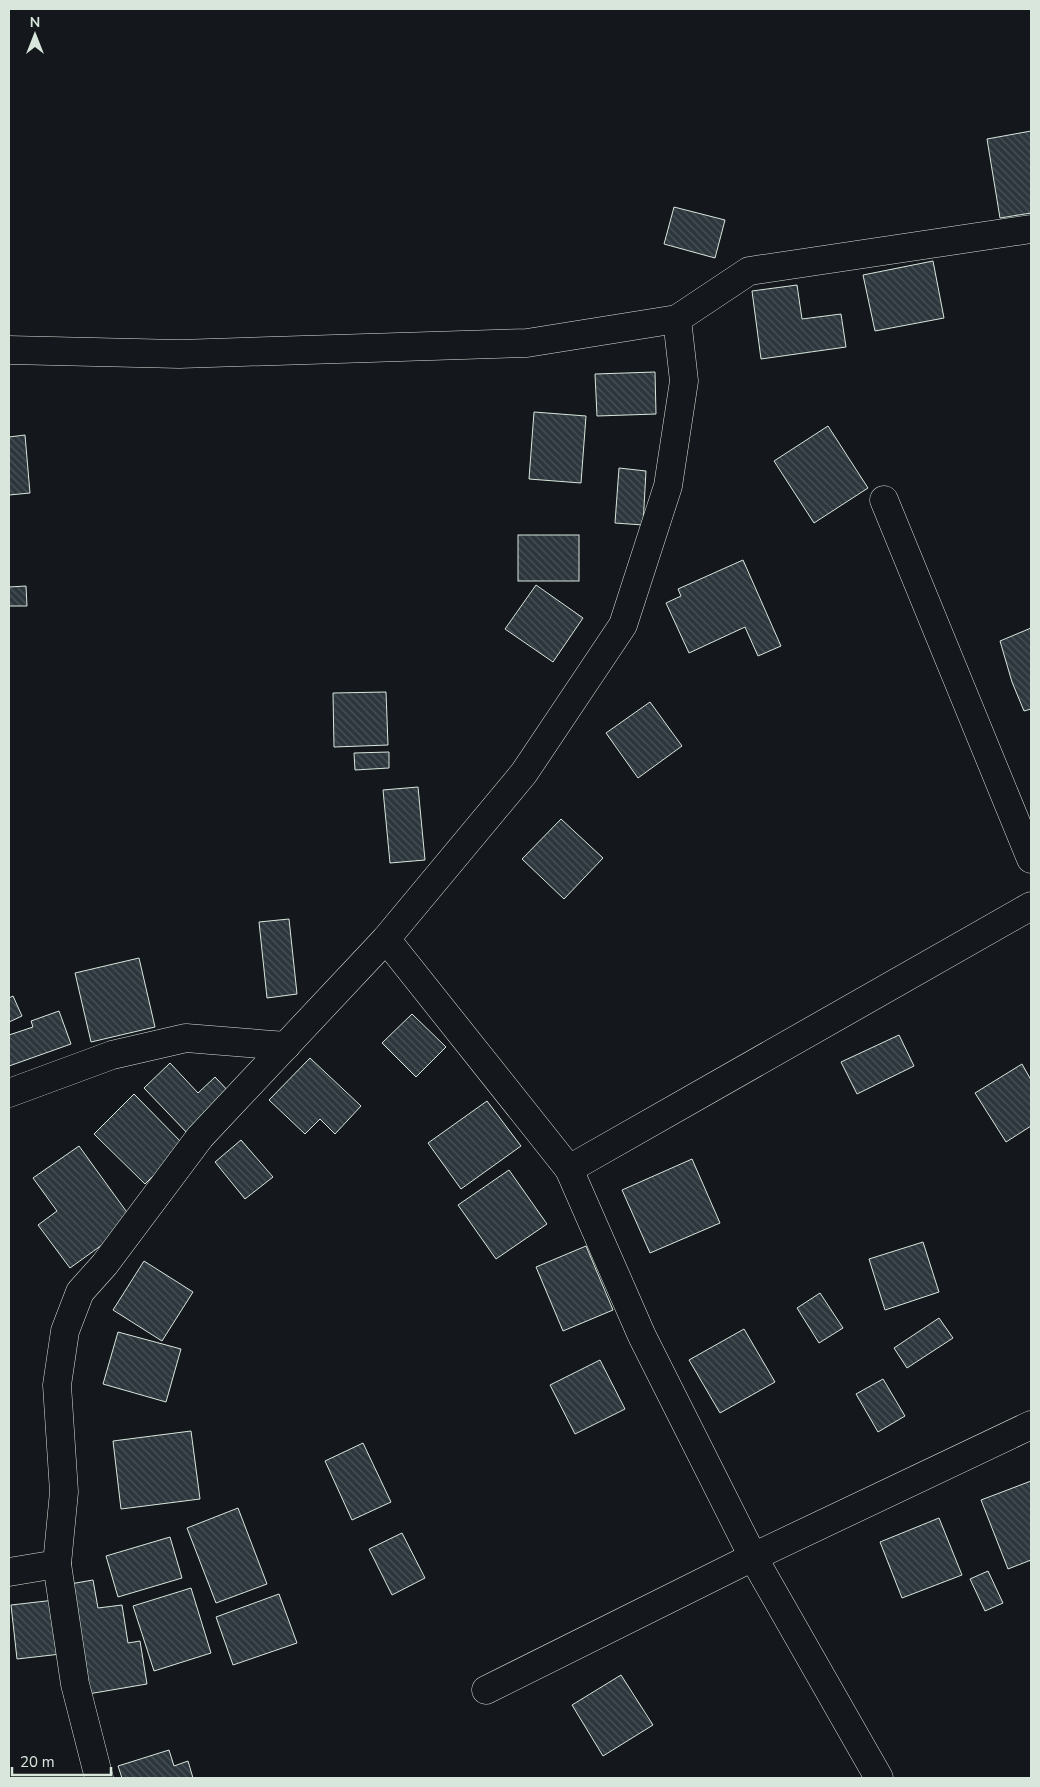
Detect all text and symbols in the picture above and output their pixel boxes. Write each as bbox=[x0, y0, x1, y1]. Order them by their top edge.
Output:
north arrow bbox=[10, 10, 60, 60]
text: N bbox=[30, 13, 40, 32]
scale bar bbox=[12, 1744, 111, 1776]
text: 20 m bbox=[20, 1752, 55, 1772]

